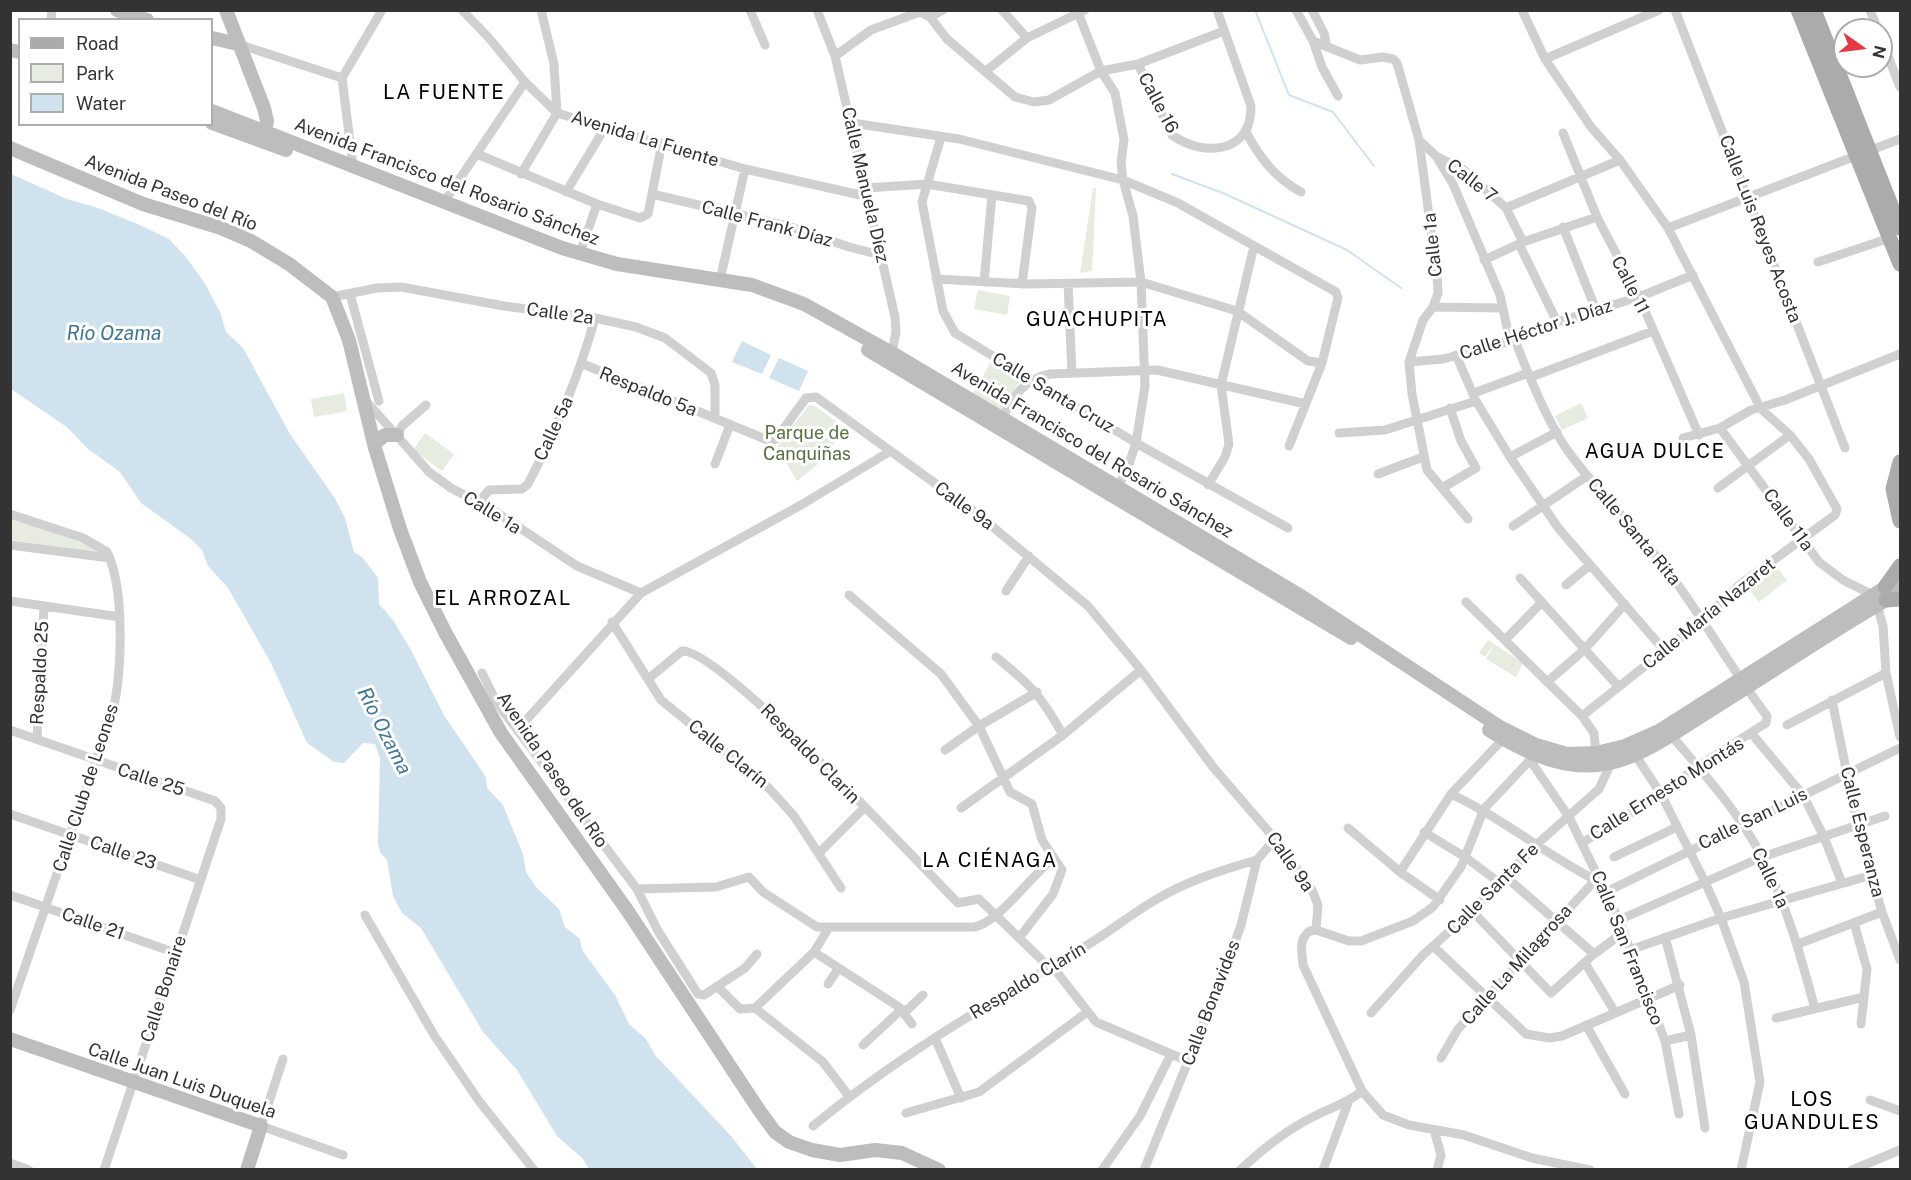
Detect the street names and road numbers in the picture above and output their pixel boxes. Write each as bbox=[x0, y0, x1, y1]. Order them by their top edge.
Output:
street label: Calle 16 bbox=[1133, 69, 1183, 137]
street label: Calle Manuela Díez bbox=[837, 105, 893, 265]
street label: Avenida La Fuente bbox=[569, 106, 721, 172]
street label: Avenida Francisco del Rosario Sánchez bbox=[291, 114, 603, 250]
street label: Calle Luis Reyes Acosta bbox=[1714, 132, 1806, 326]
street label: Avenida Paseo del Río bbox=[82, 150, 260, 236]
street label: Calle 7 bbox=[1443, 155, 1501, 207]
street label: Calle Frank Díaz bbox=[699, 196, 835, 252]
street label: Calle 1a bbox=[1419, 212, 1447, 278]
street label: Calle 11 bbox=[1606, 253, 1654, 317]
street label: Calle Héctor J. Díaz bbox=[1457, 295, 1615, 365]
street label: Calle 2a bbox=[525, 299, 595, 329]
street label: Calle Santa Cruz bbox=[988, 348, 1118, 438]
street label: Avenida Francisco del Rosario Sánchez bbox=[947, 357, 1237, 543]
street label: Respaldo 5a bbox=[596, 363, 700, 421]
street label: Calle 5a bbox=[530, 393, 578, 465]
street label: Calle Santa Rita bbox=[1583, 474, 1685, 590]
street label: Calle 9a bbox=[930, 477, 998, 535]
street label: Calle 11a bbox=[1758, 485, 1818, 555]
street label: Calle 1a bbox=[459, 487, 525, 539]
street label: Calle María Nazaret bbox=[1638, 554, 1780, 674]
street label: Respaldo 25 bbox=[26, 620, 54, 726]
street label: Avenida Paseo del Río bbox=[492, 688, 612, 852]
street label: Respaldo Clarin bbox=[756, 700, 864, 808]
street label: Calle Club de Leones bbox=[49, 701, 123, 875]
street label: Calle Clarín bbox=[684, 715, 772, 793]
street label: Calle Ernesto Montás bbox=[1586, 733, 1748, 845]
street label: Calle 25 bbox=[115, 759, 187, 801]
street label: Calle Esperanza bbox=[1835, 765, 1889, 899]
street label: Calle San Luis bbox=[1695, 783, 1811, 855]
street label: Calle 9a bbox=[1262, 828, 1318, 896]
street label: Calle 23 bbox=[87, 832, 159, 874]
street label: Calle Santa Fe bbox=[1443, 839, 1543, 939]
street label: Calle 1a bbox=[1747, 844, 1793, 912]
street label: Calle San Francisco bbox=[1586, 868, 1668, 1028]
street label: Calle La Milagrosa bbox=[1457, 900, 1577, 1030]
street label: Calle 21 bbox=[59, 903, 127, 945]
street label: Calle Bonaire bbox=[137, 933, 191, 1045]
street label: Calle Bonavides bbox=[1177, 937, 1245, 1069]
street label: Respaldo Clarín bbox=[966, 938, 1090, 1024]
street label: Calle Juan Luis Duquela bbox=[85, 1039, 279, 1123]

